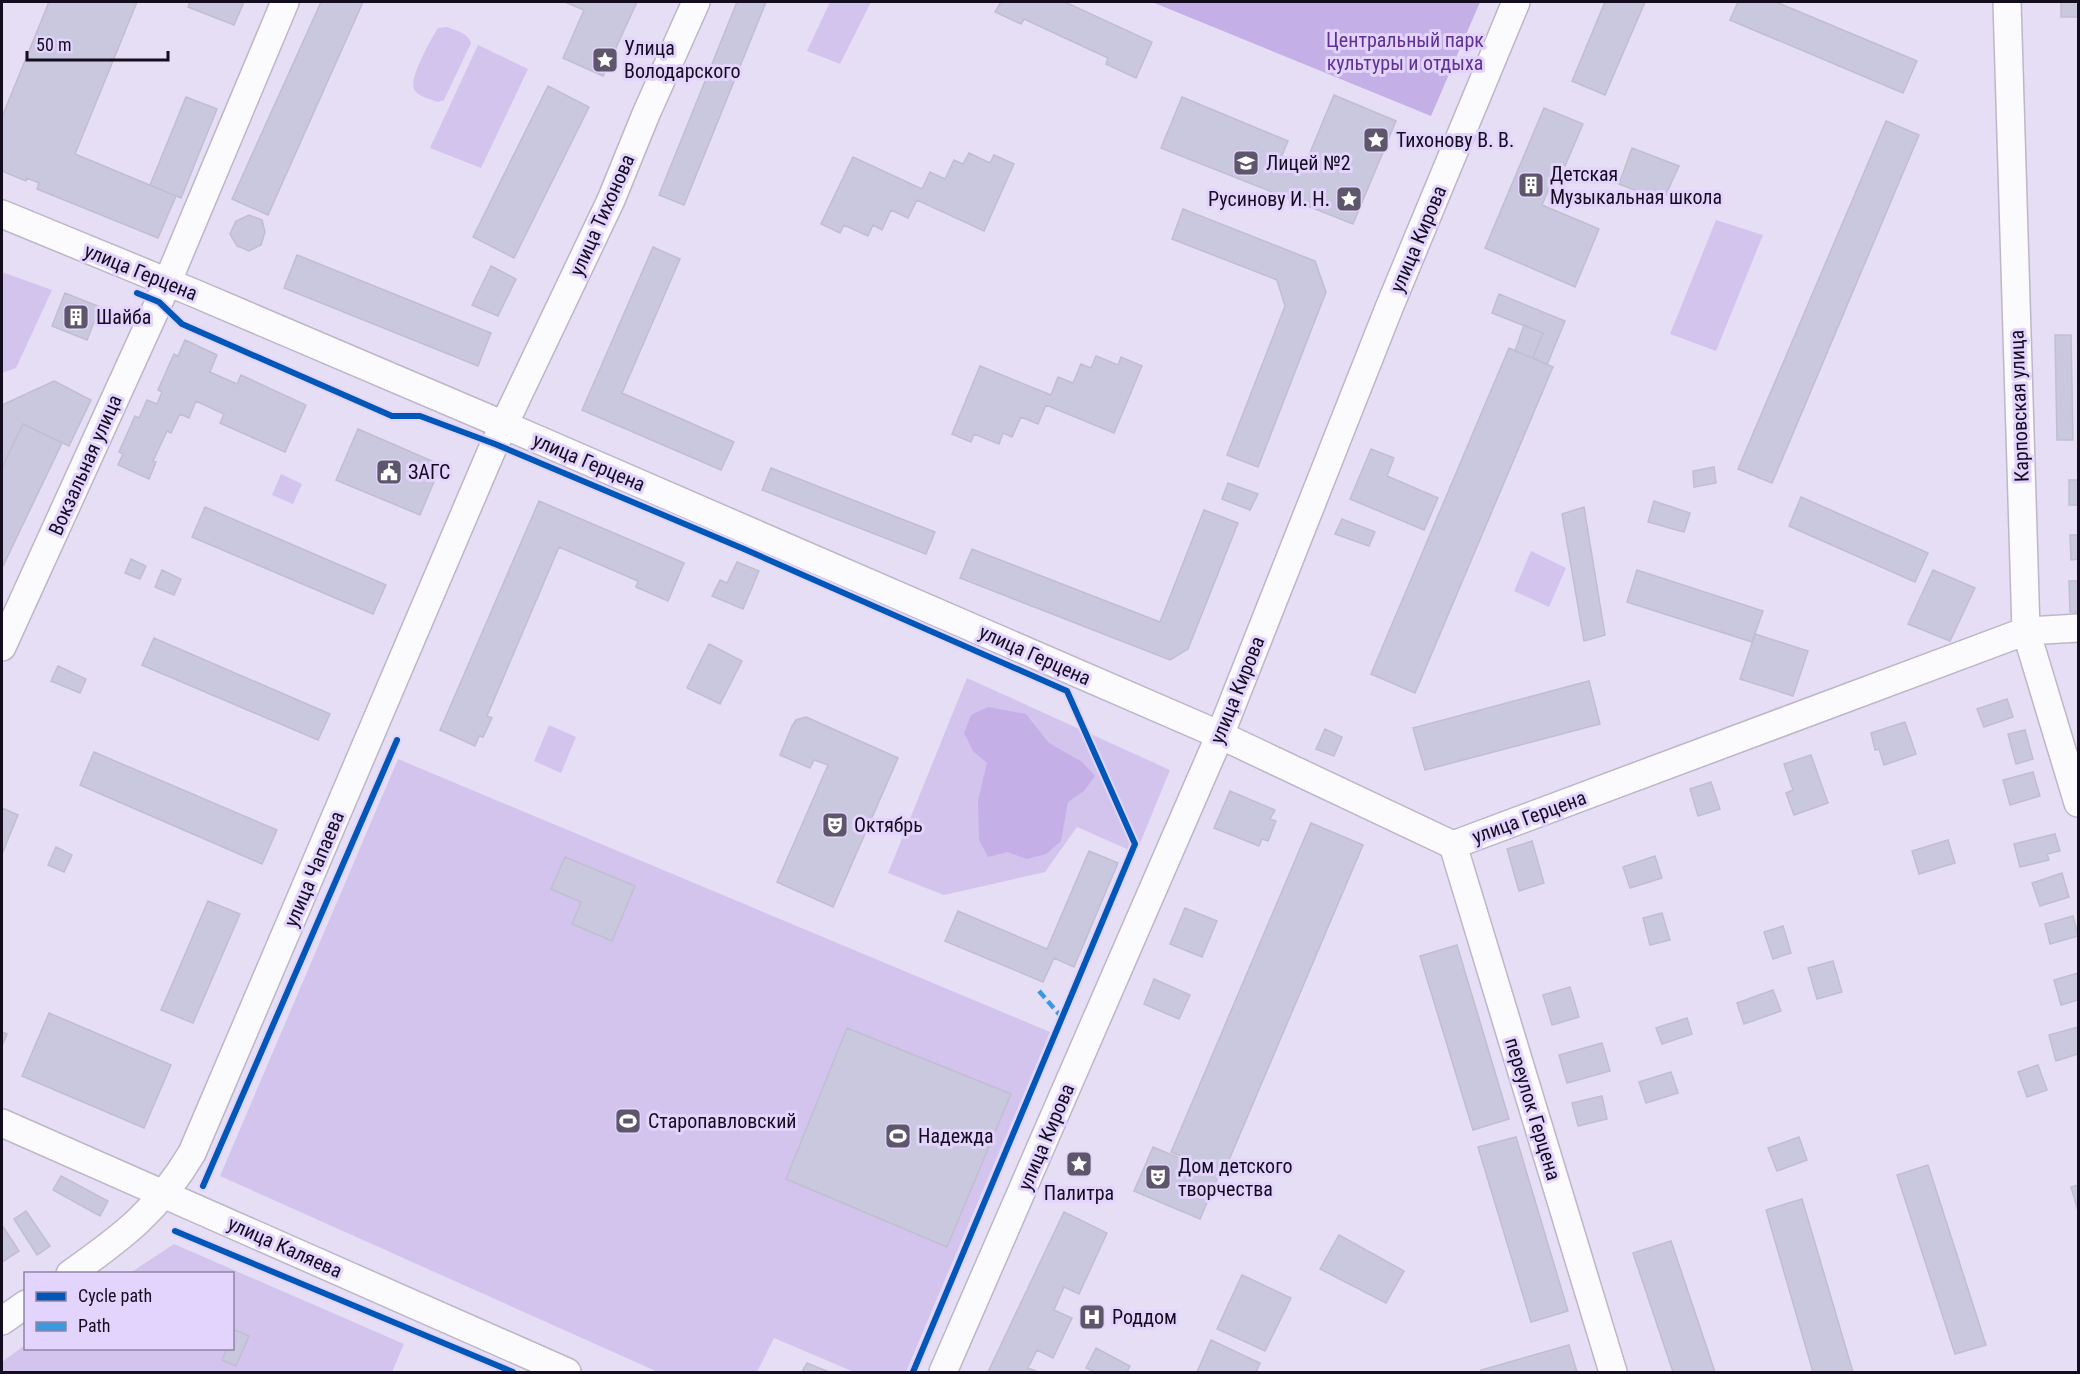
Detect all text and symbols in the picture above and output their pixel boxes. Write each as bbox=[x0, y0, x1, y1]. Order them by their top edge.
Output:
scale bar bbox=[27, 24, 168, 62]
park label: Центральный парк культуры и отдыха bbox=[1326, 28, 1484, 75]
text: 50 m bbox=[36, 34, 71, 55]
place label: Улица Володарского bbox=[624, 36, 740, 83]
place icon: Улица Володарского bbox=[590, 45, 620, 75]
place icon: Тихонову В. В. bbox=[1361, 125, 1391, 155]
place label: Тихонову В. В. bbox=[1396, 128, 1514, 152]
school or university icon: Лицей №2 bbox=[1231, 148, 1261, 178]
street label: улица Тихонова bbox=[564, 150, 640, 280]
place label: Лицей №2 bbox=[1266, 151, 1351, 175]
place label: Детская Музыкальная школа bbox=[1550, 162, 1722, 209]
building icon: Детская Музыкальная школа bbox=[1516, 170, 1546, 200]
street label: улица Кирова bbox=[1385, 182, 1451, 296]
place icon: Русинову И. Н. bbox=[1334, 184, 1364, 214]
place label: Русинову И. Н. bbox=[1208, 187, 1330, 211]
street label: улица Герцена bbox=[81, 238, 201, 306]
building icon: Шайба bbox=[61, 302, 91, 332]
place label: Шайба bbox=[96, 305, 151, 329]
street label: Карповская улица bbox=[2004, 330, 2034, 482]
street label: Вокзальная улица bbox=[43, 391, 127, 539]
street label: улица Герцена bbox=[529, 428, 649, 496]
public building icon: ЗАГС bbox=[374, 457, 404, 487]
place label: ЗАГС bbox=[408, 460, 450, 484]
street label: улица Герцена bbox=[975, 620, 1095, 690]
street label: улица Кирова bbox=[1205, 633, 1269, 747]
street label: улица Герцена bbox=[1469, 785, 1589, 849]
street label: улица Чапаева bbox=[279, 808, 349, 930]
theatre icon: Октябрь bbox=[820, 810, 850, 840]
place label: Октябрь bbox=[854, 813, 923, 837]
street label: переулок Герцена bbox=[1500, 1035, 1566, 1183]
street label: улица Кирова bbox=[1013, 1080, 1079, 1194]
sports icon: Старопавловский bbox=[613, 1106, 643, 1136]
place label: Старопавловский bbox=[648, 1109, 797, 1133]
sports icon: Надежда bbox=[883, 1121, 913, 1151]
place label: Надежда bbox=[918, 1124, 994, 1148]
place icon: Палитра bbox=[1064, 1149, 1094, 1179]
place label: Дом детского творчества bbox=[1178, 1154, 1292, 1201]
theatre icon: Дом детского творчества bbox=[1143, 1162, 1173, 1192]
place label: Палитра bbox=[1044, 1181, 1114, 1205]
street label: улица Каляева bbox=[224, 1211, 346, 1283]
legend bbox=[24, 1272, 234, 1350]
text: Cycle path bbox=[78, 1285, 152, 1306]
hospital icon: Роддом bbox=[1077, 1302, 1107, 1332]
place label: Роддом bbox=[1112, 1305, 1177, 1329]
text: Path bbox=[78, 1315, 111, 1336]

